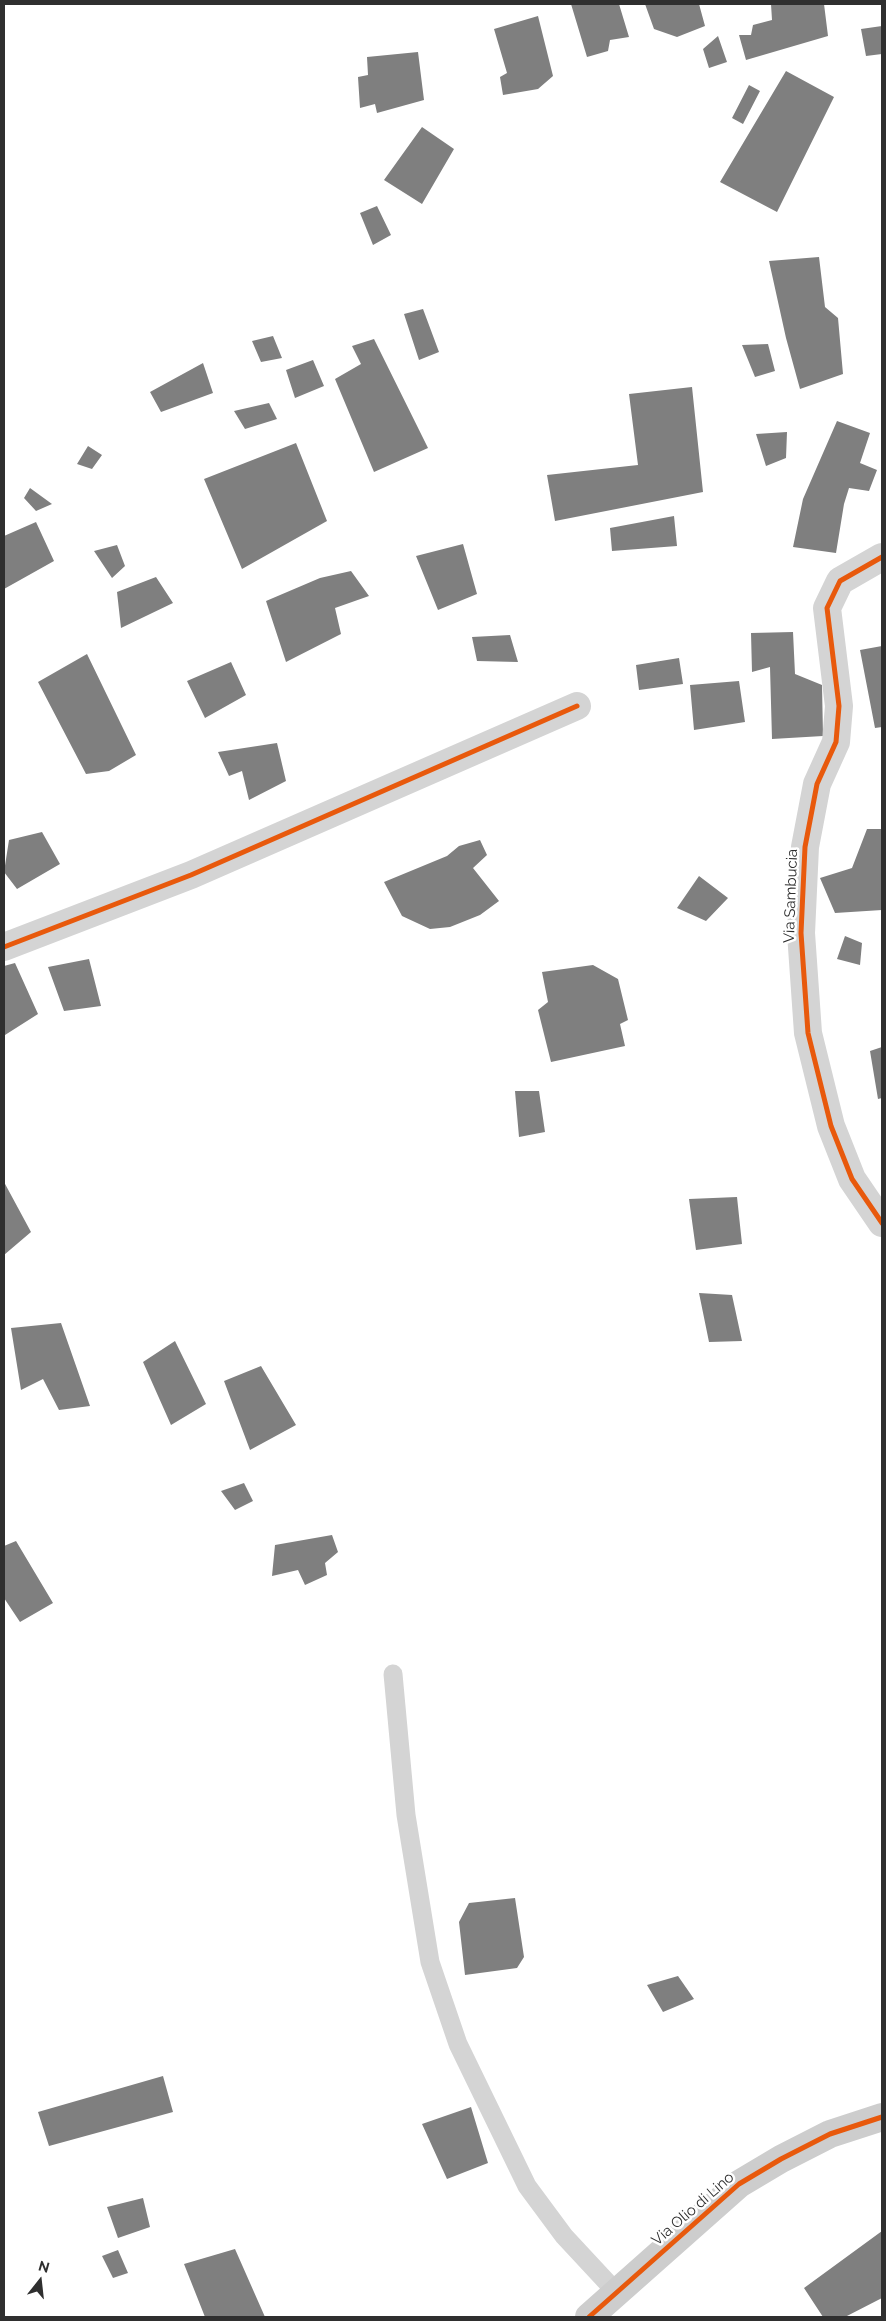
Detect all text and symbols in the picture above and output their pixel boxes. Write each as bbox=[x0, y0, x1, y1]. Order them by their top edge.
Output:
street label: Via Sambucia bbox=[780, 849, 802, 943]
street label: Via Olio di Lino bbox=[648, 2168, 738, 2250]
north arrow bbox=[15, 2256, 65, 2306]
text: N bbox=[37, 2257, 51, 2276]

